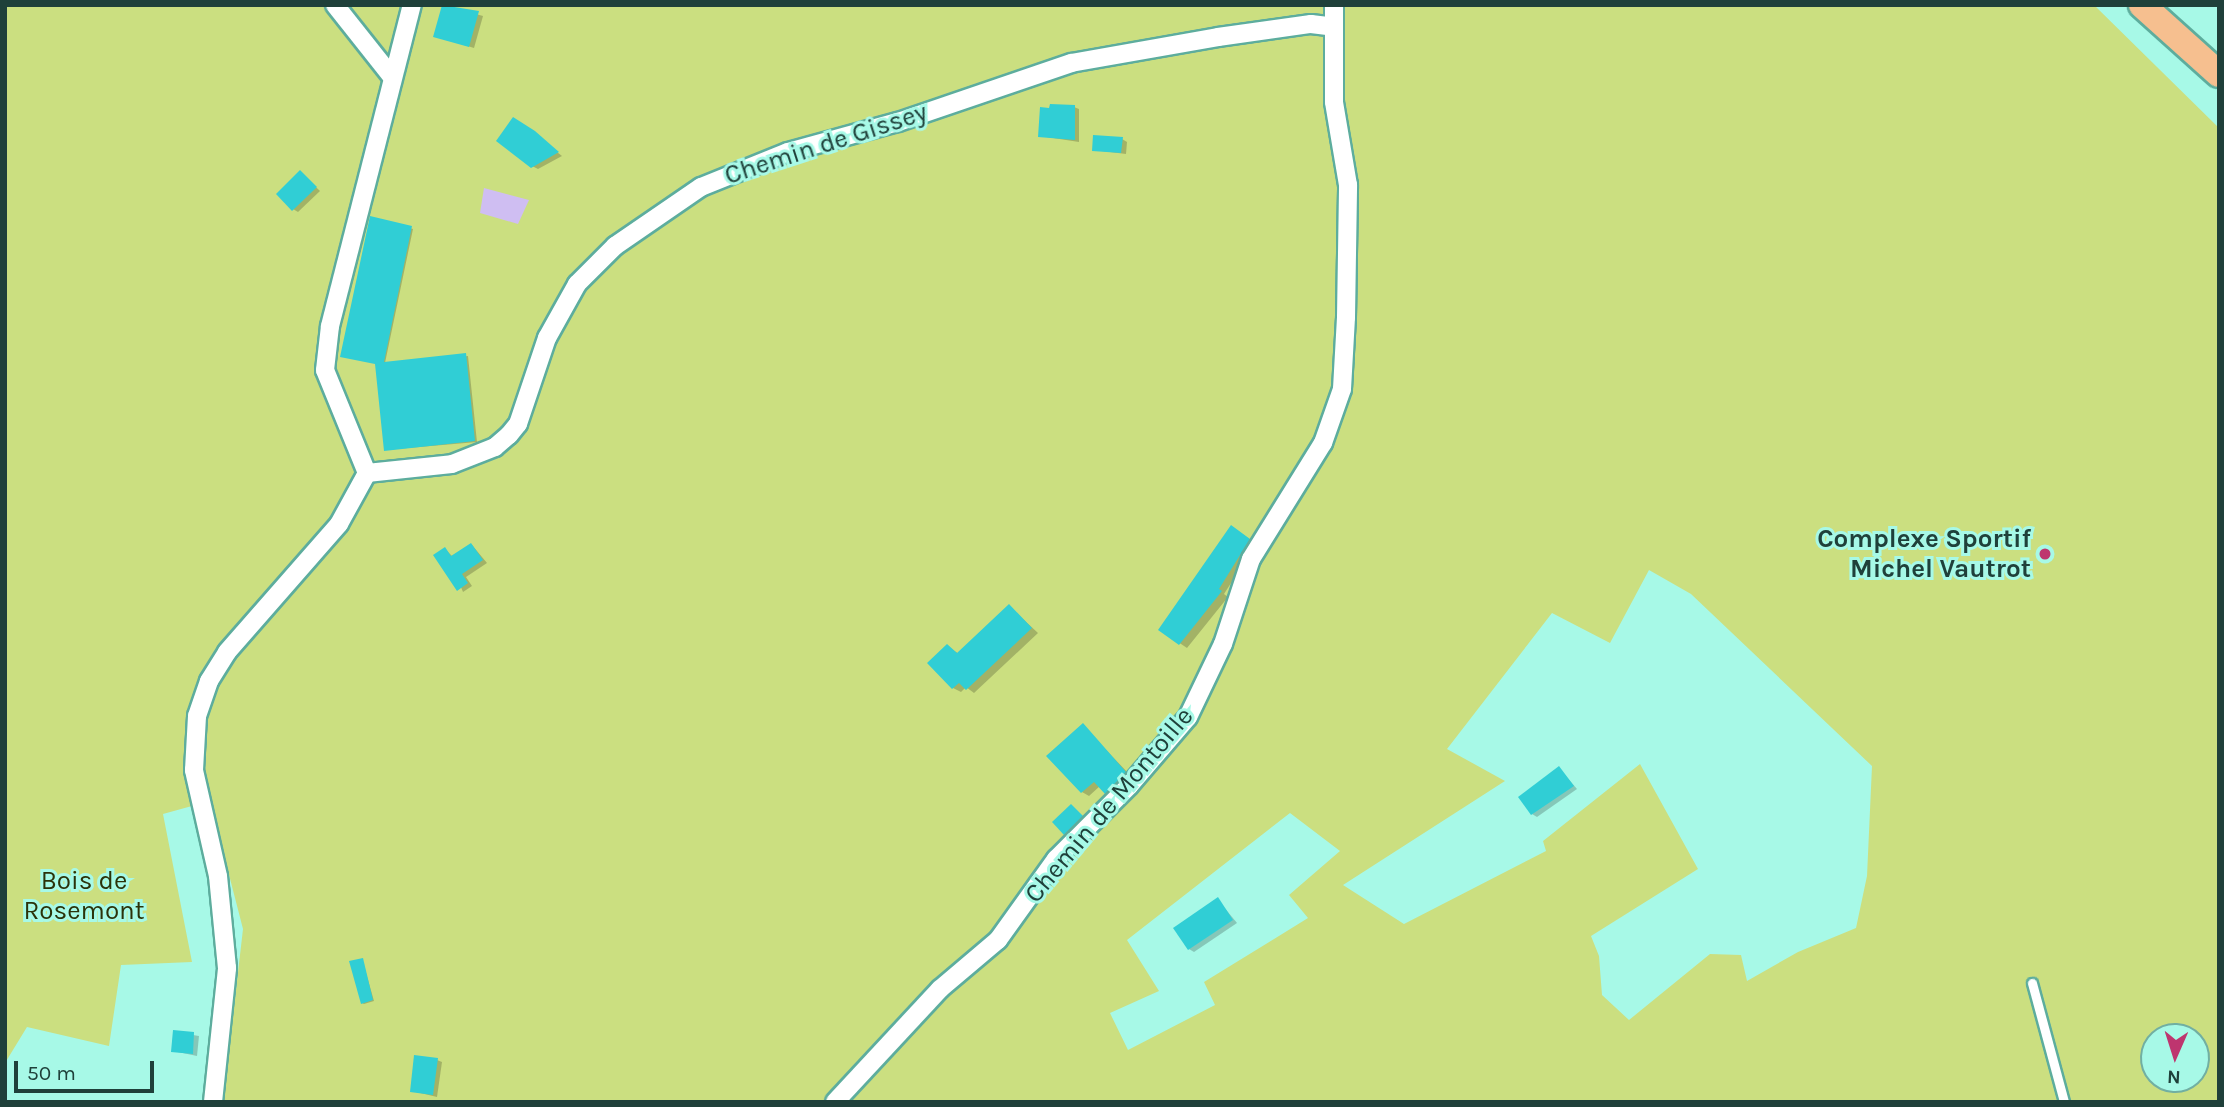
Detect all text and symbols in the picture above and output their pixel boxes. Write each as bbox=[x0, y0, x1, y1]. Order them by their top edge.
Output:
street label: Chemin de Gissey bbox=[721, 97, 931, 191]
place label: Complexe Sportif Michel Vautrot bbox=[1817, 523, 2031, 584]
marker: Complexe Sportif Michel Vautrot bbox=[2037, 546, 2053, 562]
street label: Chemin de Montoille bbox=[1018, 701, 1200, 909]
park label: Bois de Rosemont bbox=[23, 865, 145, 926]
north arrow bbox=[2140, 1023, 2210, 1093]
scale bar bbox=[18, 1048, 158, 1092]
text: 50 m bbox=[27, 1061, 76, 1085]
text: N bbox=[2167, 1066, 2181, 1088]

